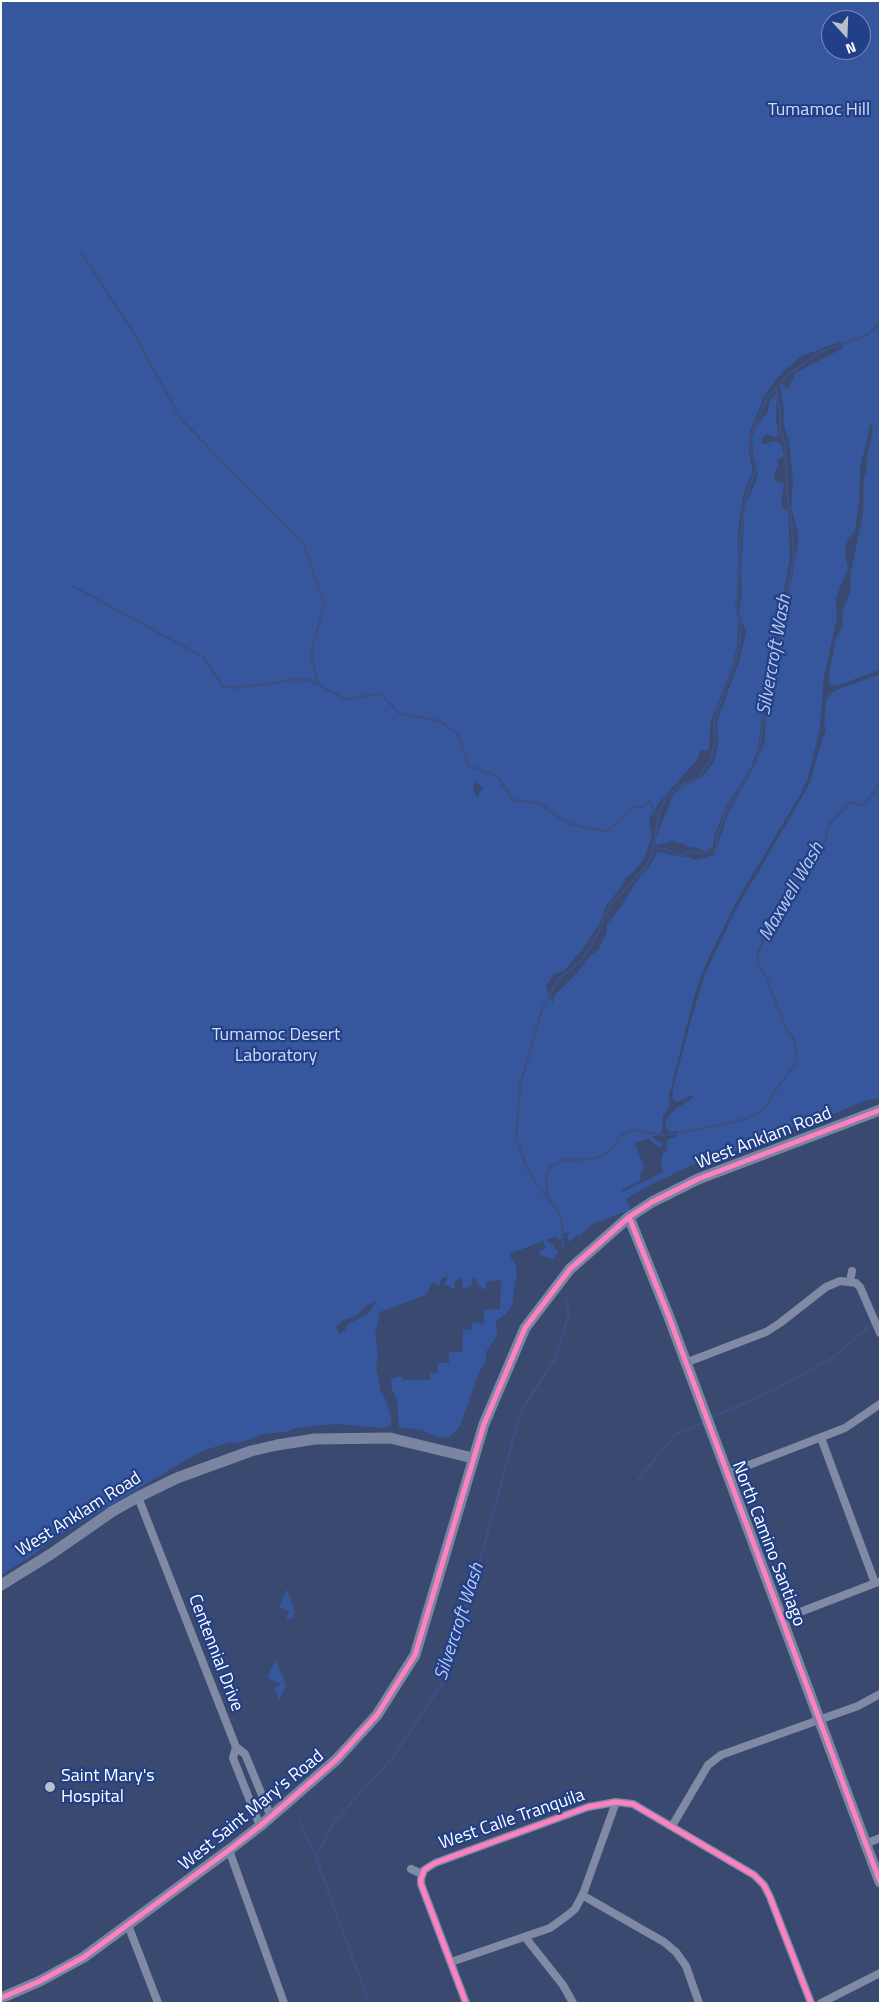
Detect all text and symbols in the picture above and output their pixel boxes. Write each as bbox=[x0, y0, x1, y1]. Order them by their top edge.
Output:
north arrow bbox=[821, 10, 871, 60]
text: N bbox=[843, 37, 859, 60]
park label: Tumamoc Hill bbox=[768, 100, 870, 122]
water label: Silvercroft Wash bbox=[753, 593, 797, 717]
water label: Maxwell Wash bbox=[755, 839, 829, 945]
park label: Tumamoc Desert Laboratory bbox=[212, 1025, 340, 1068]
street label: West Anklam Road bbox=[693, 1103, 835, 1175]
street label: North Camino Santiago bbox=[727, 1458, 809, 1630]
street label: West Anklam Road bbox=[12, 1468, 146, 1562]
water label: Silvercroft Wash bbox=[430, 1561, 490, 1683]
street label: Centennial Drive bbox=[183, 1591, 247, 1715]
street label: West Saint Mary's Road bbox=[175, 1746, 329, 1876]
place label: Saint Mary's Hospital bbox=[61, 1766, 155, 1808]
marker: Saint Mary's Hospital bbox=[43, 1780, 57, 1794]
street label: West Calle Tranquila bbox=[436, 1785, 588, 1855]

